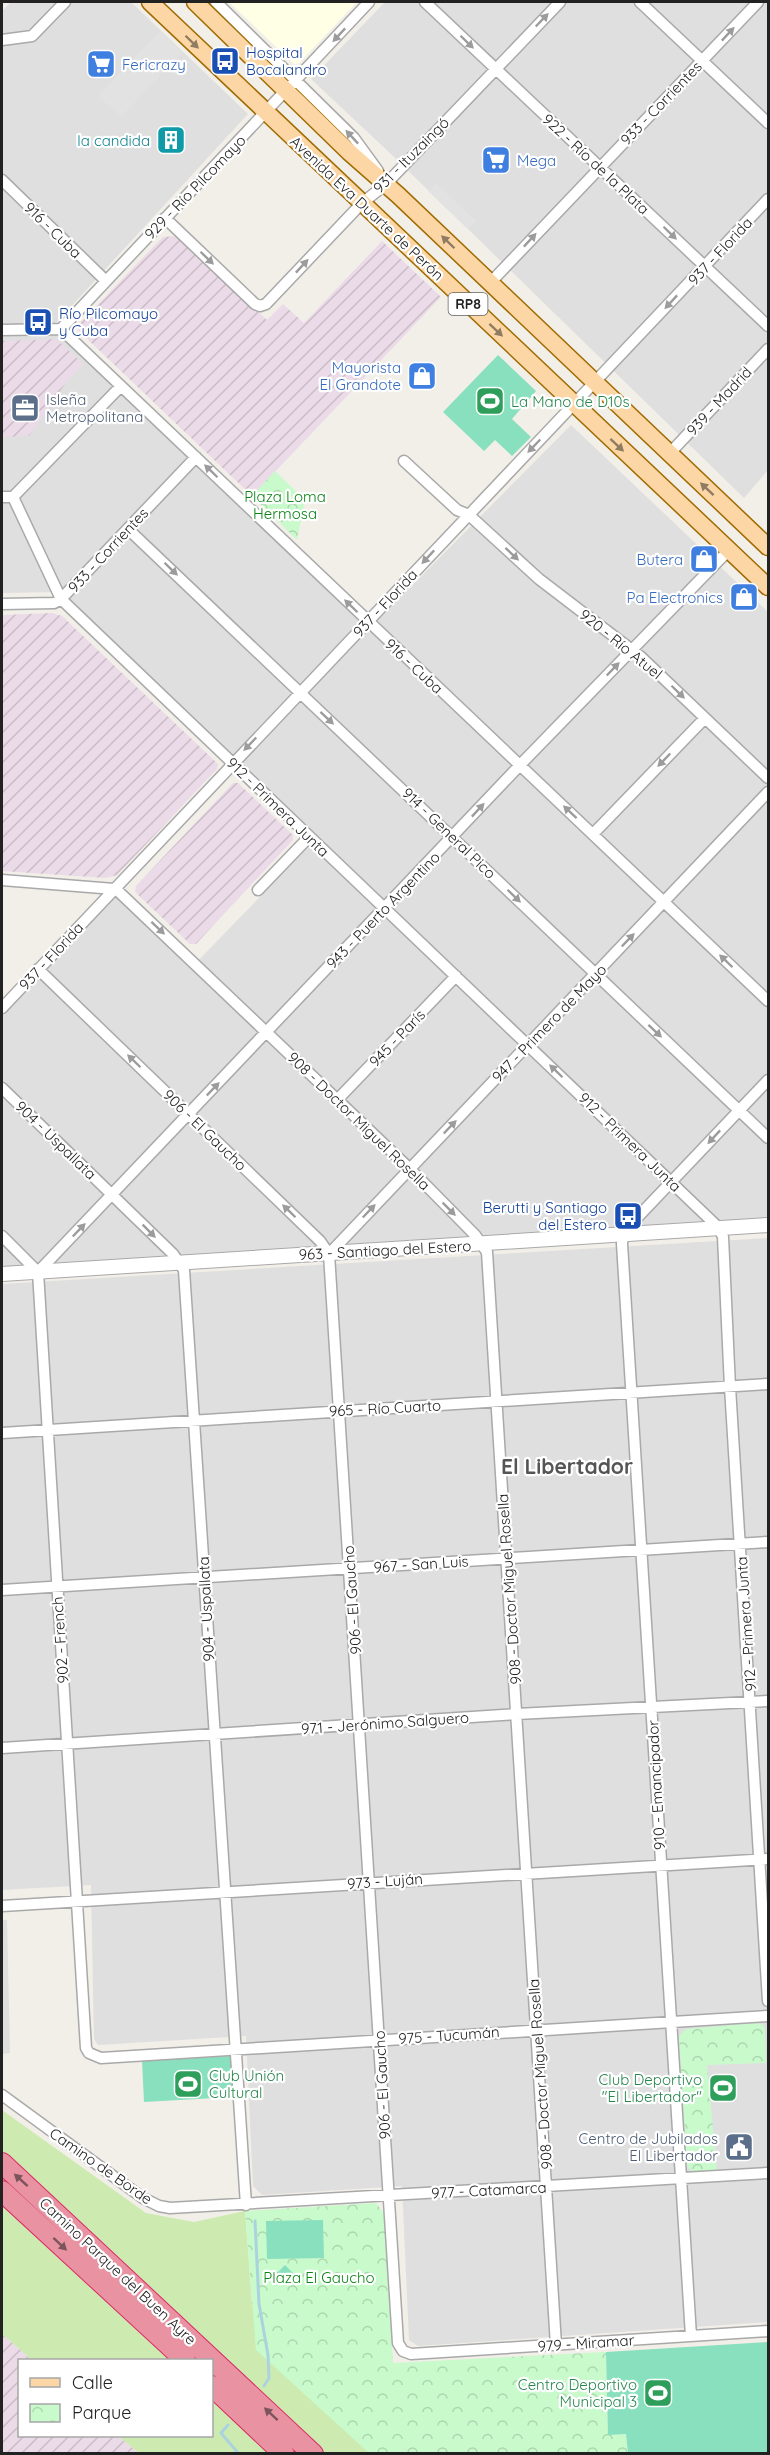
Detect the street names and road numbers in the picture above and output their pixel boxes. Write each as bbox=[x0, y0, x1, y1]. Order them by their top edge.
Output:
street label: 933 - Corrientes bbox=[616, 57, 706, 149]
street label: 922 - Río de la Plata bbox=[539, 110, 653, 218]
street label: 931 - Ituzaingó bbox=[369, 113, 453, 197]
street label: 929 - Río Pilcomayo bbox=[140, 131, 250, 243]
street label: Avenida Eva Duarte de Perón bbox=[286, 132, 448, 284]
street label: 916 - Cuba bbox=[20, 198, 86, 262]
street label: 937 - Florida bbox=[684, 213, 756, 289]
road number: RP8 bbox=[448, 293, 488, 315]
street label: 939 - Madrid bbox=[682, 363, 756, 439]
street label: 933 - Corrientes bbox=[64, 504, 152, 596]
street label: 937 - Florida bbox=[349, 565, 421, 641]
street label: 920 - Río Atuel bbox=[576, 605, 666, 683]
street label: 916 - Cuba bbox=[381, 634, 447, 698]
street label: 912 - Primera Junta bbox=[223, 753, 333, 861]
street label: 914 - General Pico bbox=[398, 783, 500, 883]
street label: 943 - Puerto Argentino bbox=[322, 847, 444, 973]
street label: 937 - Florida bbox=[15, 918, 87, 994]
street label: 947 - Primero de Mayo bbox=[488, 960, 610, 1086]
street label: 945 - París bbox=[365, 1005, 429, 1071]
street label: 908 - Doctor Miguel Rosella bbox=[284, 1048, 434, 1194]
street label: 906 - El Gaucho bbox=[159, 1085, 251, 1175]
street label: 912 - Primera Junta bbox=[575, 1088, 685, 1196]
street label: 904 - Uspallata bbox=[12, 1097, 100, 1183]
street label: 963 - Santiago del Estero bbox=[298, 1236, 472, 1264]
street label: 965 - Río Cuarto bbox=[328, 1396, 442, 1420]
street label: 908 - Doctor Miguel Rosella bbox=[493, 1493, 525, 1685]
street label: 906 - El Gaucho bbox=[339, 1545, 365, 1655]
street label: 967 - San Luis bbox=[373, 1551, 469, 1577]
street label: 904 - Uspallata bbox=[194, 1556, 218, 1662]
street label: 912 - Primera Junta bbox=[732, 1556, 760, 1692]
street label: 902 - French bbox=[47, 1596, 73, 1684]
street label: 971 - Jerónimo Salguero bbox=[300, 1708, 470, 1738]
street label: 910 - Emancipador bbox=[643, 1719, 669, 1850]
street label: 973 - Luján bbox=[347, 1869, 423, 1893]
street label: 908 - Doctor Miguel Rosella bbox=[524, 1978, 556, 2170]
street label: 975 - Tucumán bbox=[398, 2022, 500, 2048]
street label: 906 - El Gaucho bbox=[370, 2030, 394, 2140]
street label: Camino de Borde bbox=[46, 2123, 156, 2209]
street label: 977 - Catamarca bbox=[431, 2177, 547, 2203]
street label: Camino Parque del Buen Ayre bbox=[36, 2193, 200, 2349]
street label: 979 - Miramar bbox=[537, 2330, 635, 2356]

